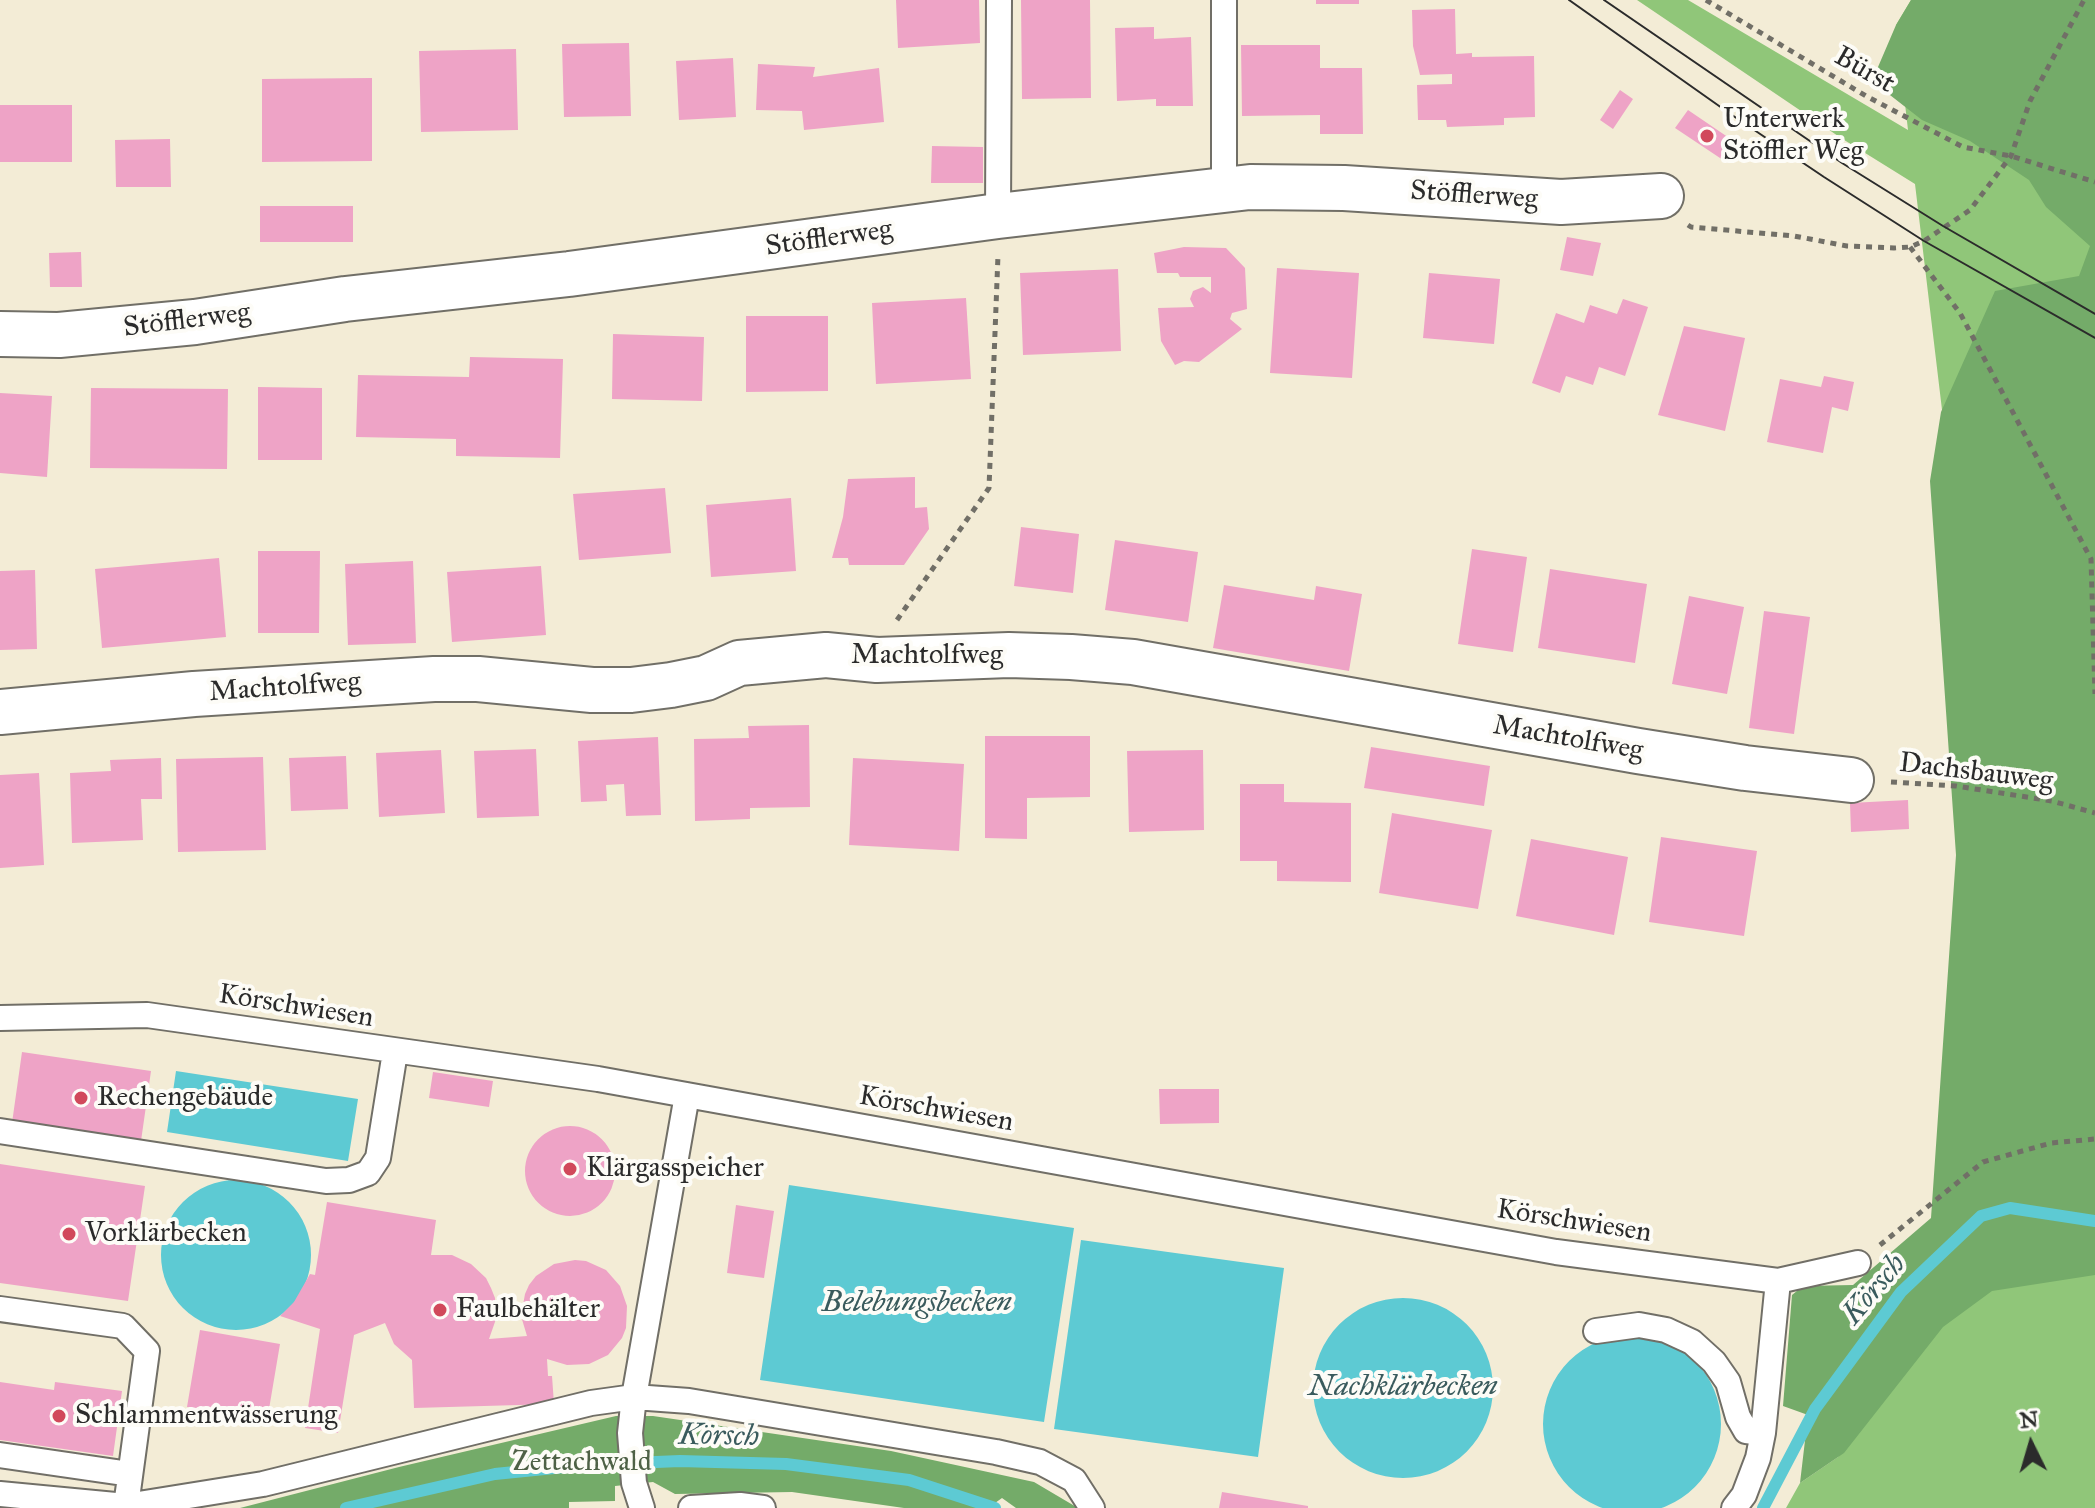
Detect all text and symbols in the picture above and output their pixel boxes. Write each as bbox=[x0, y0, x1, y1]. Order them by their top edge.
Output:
street label: Bürst bbox=[1828, 40, 1900, 102]
place label: Unterwerk Stöffler Weg bbox=[1723, 103, 1864, 169]
marker: Unterwerk Stöffler Weg bbox=[1698, 127, 1716, 145]
street label: Stöfflerweg bbox=[1409, 175, 1539, 217]
street label: Stöfflerweg bbox=[763, 213, 895, 265]
street label: Stöfflerweg bbox=[122, 297, 252, 345]
street label: Machtolfweg bbox=[851, 639, 1003, 673]
street label: Machtolfweg bbox=[208, 666, 362, 710]
street label: Machtolfweg bbox=[1490, 709, 1646, 769]
street label: Dachsbauweg bbox=[1897, 747, 2055, 799]
street label: Körschwiesen bbox=[216, 978, 376, 1036]
street label: Körschwiesen bbox=[856, 1080, 1016, 1140]
place label: Rechengebäude bbox=[97, 1081, 273, 1115]
marker: Rechengebäude bbox=[72, 1089, 90, 1107]
place label: Klärgasspeicher bbox=[586, 1152, 764, 1186]
marker: Klärgasspeicher bbox=[561, 1160, 579, 1178]
street label: Körschwiesen bbox=[1494, 1193, 1654, 1251]
place label: Vorklärbecken bbox=[85, 1217, 247, 1251]
marker: Vorklärbecken bbox=[60, 1225, 78, 1243]
water label: Körsch bbox=[1835, 1248, 1915, 1332]
water label: Belebungsbecken bbox=[822, 1286, 1012, 1322]
place label: Faulbehälter bbox=[456, 1293, 600, 1327]
marker: Faulbehälter bbox=[431, 1301, 449, 1319]
water label: Nachklärbecken bbox=[1308, 1370, 1498, 1406]
place label: Schlammentwässerung bbox=[75, 1399, 337, 1433]
north arrow bbox=[1991, 1404, 2071, 1484]
text: N bbox=[2018, 1405, 2039, 1434]
marker: Schlammentwässerung bbox=[50, 1407, 68, 1425]
water label: Körsch bbox=[679, 1418, 759, 1456]
park label: Zettachwald bbox=[512, 1446, 652, 1480]

